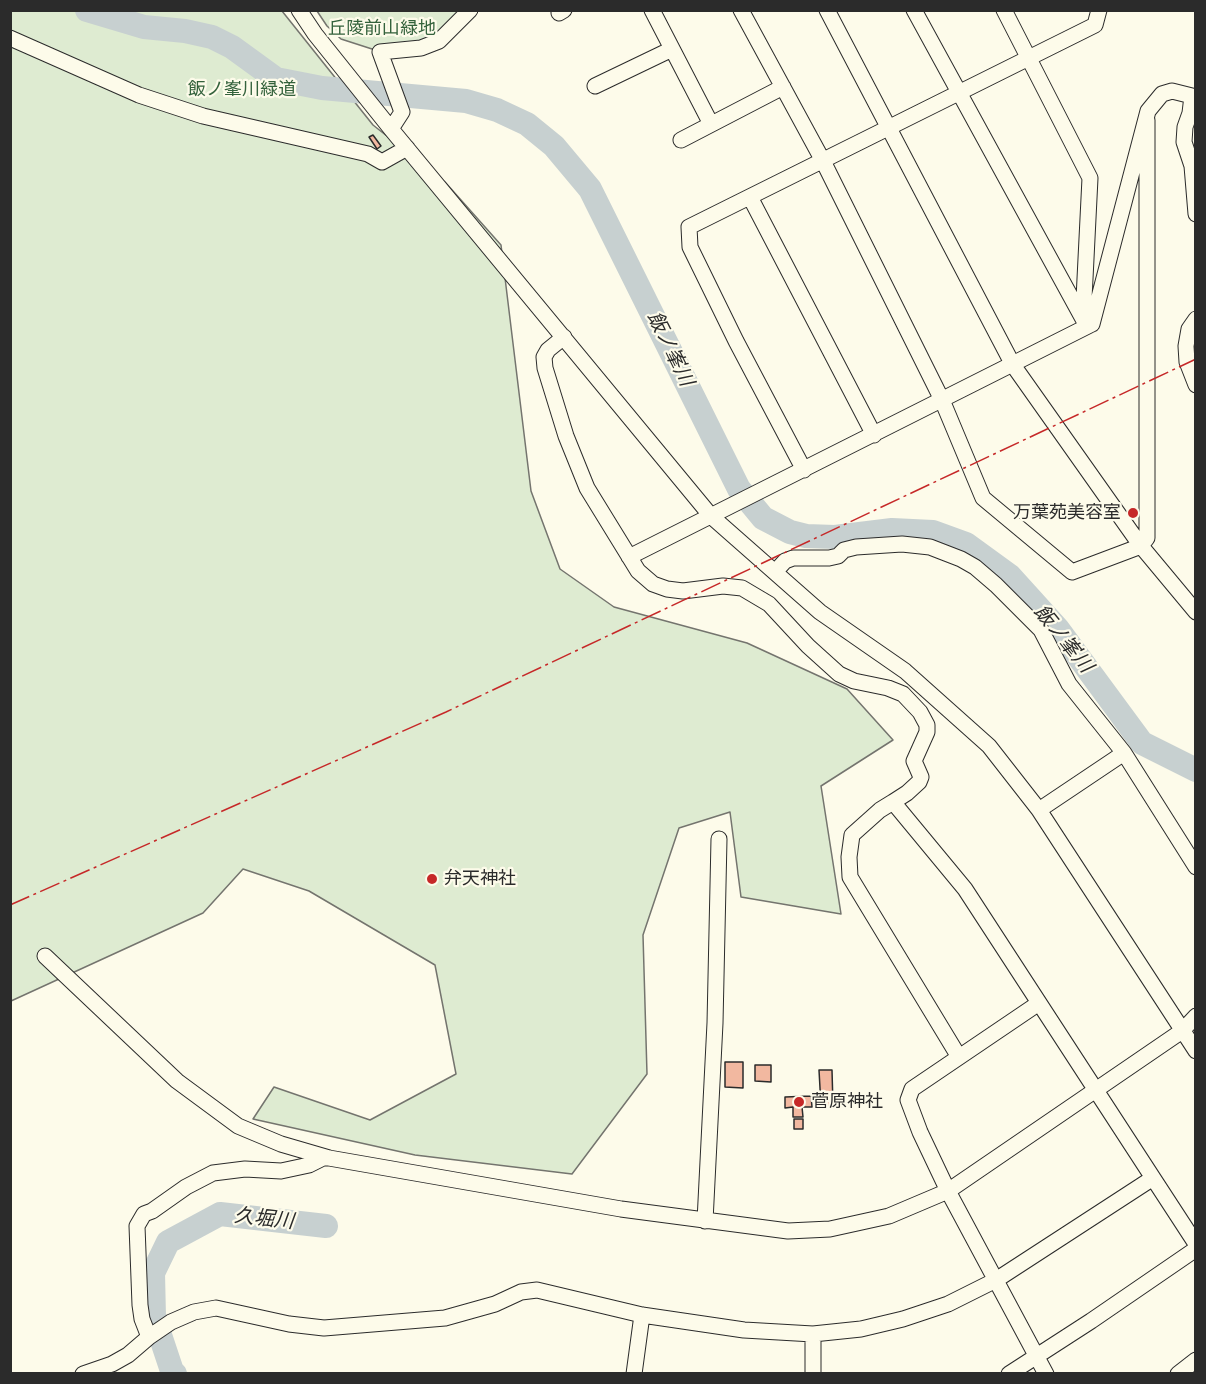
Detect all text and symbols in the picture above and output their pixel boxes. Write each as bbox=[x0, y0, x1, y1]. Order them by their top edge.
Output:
park label: 丘陵前山緑地 bbox=[328, 18, 436, 40]
park label: 飯ノ峯川緑道 bbox=[188, 79, 296, 101]
water label: 飯ノ峯川 bbox=[642, 308, 698, 390]
place label: 万葉苑美容室 bbox=[1013, 502, 1121, 524]
marker: 万葉苑美容室 bbox=[1126, 506, 1140, 520]
water label: 飯ノ峯川 bbox=[1029, 600, 1097, 678]
place label: 弁天神社 bbox=[444, 868, 516, 890]
marker: 弁天神社 bbox=[425, 872, 439, 886]
place label: 菅原神社 bbox=[811, 1091, 883, 1113]
marker: 菅原神社 bbox=[792, 1095, 806, 1109]
water label: 久堀川 bbox=[233, 1204, 295, 1234]

